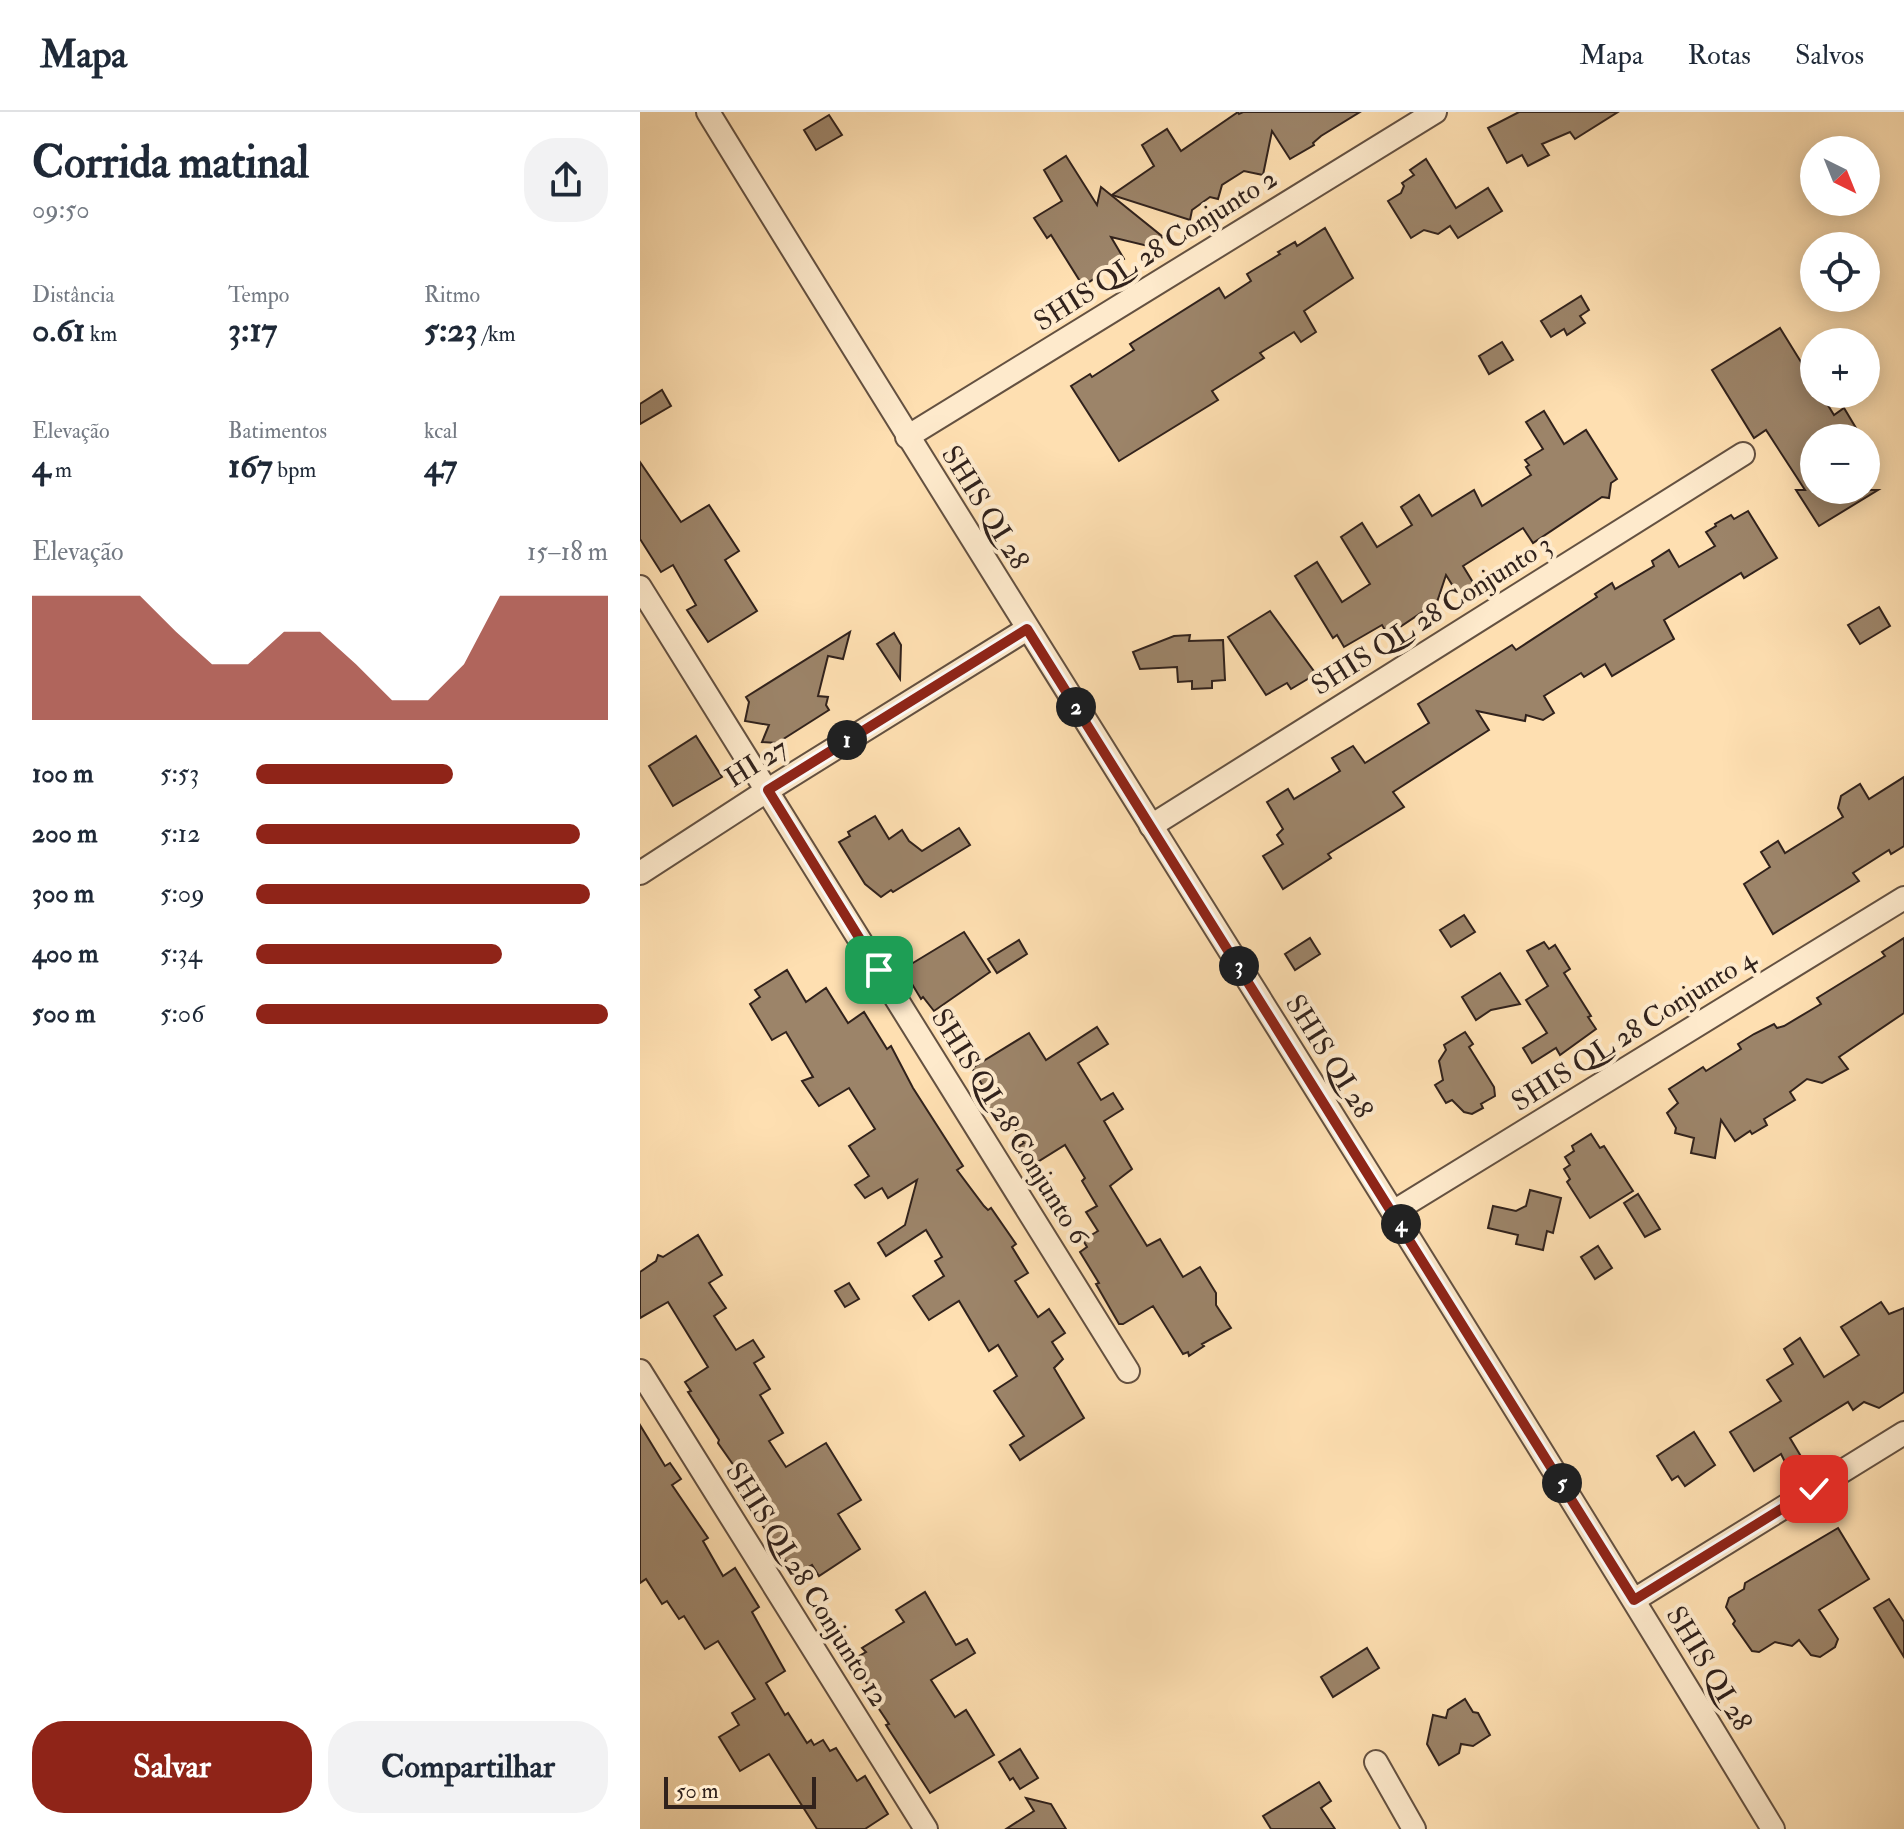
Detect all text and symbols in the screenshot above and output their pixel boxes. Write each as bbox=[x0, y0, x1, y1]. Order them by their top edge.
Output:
text: Mapa bbox=[40, 31, 127, 79]
text: Mapa bbox=[1579, 38, 1643, 73]
text: Rotas bbox=[1687, 38, 1751, 73]
text: Salvos bbox=[1795, 38, 1864, 73]
text: Corrida matinal bbox=[32, 136, 309, 191]
north arrow bbox=[1800, 136, 1880, 216]
map controls bbox=[1800, 136, 1880, 504]
button: share bbox=[524, 138, 608, 222]
street label: SHIS QL 28 Conjunto 2 bbox=[1028, 161, 1284, 339]
text: 09:50 bbox=[32, 194, 90, 226]
button: locate bbox=[1800, 232, 1880, 312]
text: Distância bbox=[32, 281, 115, 309]
text: Tempo bbox=[228, 281, 289, 309]
text: Ritmo bbox=[424, 281, 480, 309]
text: 0.61 bbox=[32, 309, 85, 352]
text: 3:17 bbox=[228, 309, 277, 352]
text: 5:23 bbox=[424, 309, 478, 352]
text: km bbox=[85, 320, 117, 348]
text: /km bbox=[478, 320, 516, 348]
button: + bbox=[1800, 328, 1880, 408]
text: Elevação bbox=[32, 417, 110, 445]
text: Batimentos bbox=[228, 417, 327, 445]
text: kcal bbox=[424, 417, 458, 445]
button: − bbox=[1800, 424, 1880, 504]
street label: SHIS QI 28 bbox=[933, 439, 1036, 576]
text: 4 bbox=[32, 445, 50, 488]
text: 167 bbox=[228, 445, 273, 488]
text: 47 bbox=[424, 445, 457, 488]
text: m bbox=[50, 456, 72, 484]
text: bpm bbox=[273, 456, 316, 484]
street label: SHIS QL 28 Conjunto 3 bbox=[1305, 527, 1558, 703]
text: Elevação bbox=[32, 536, 124, 568]
text: 15–18 m bbox=[527, 536, 608, 568]
pin: 2 bbox=[1056, 687, 1096, 727]
text: 2 bbox=[1070, 693, 1082, 721]
pin: 1 bbox=[827, 720, 867, 760]
text: 1 bbox=[843, 726, 851, 754]
street label: HI 27 bbox=[719, 731, 795, 796]
text: 100 m bbox=[32, 758, 93, 790]
text: 5:53 bbox=[160, 758, 199, 790]
text: 200 m bbox=[32, 818, 97, 850]
text: 5:12 bbox=[160, 818, 200, 850]
text: 300 m bbox=[32, 878, 94, 910]
text: 5:09 bbox=[160, 878, 205, 910]
pin bbox=[845, 936, 913, 1004]
text: 400 m bbox=[32, 938, 98, 970]
text: 5:34 bbox=[160, 938, 202, 970]
street label: SHIS QL 28 Conjunto 4 bbox=[1505, 940, 1764, 1120]
pin: 3 bbox=[1219, 946, 1259, 986]
icon: arrive bbox=[857, 948, 901, 992]
text: 3 bbox=[1235, 952, 1243, 980]
street label: SHIS QI 28 bbox=[1277, 988, 1380, 1125]
text: 500 m bbox=[32, 998, 96, 1030]
text: 5:06 bbox=[160, 998, 204, 1030]
street label: SHIS QI 28 Conjunto 6 bbox=[923, 1003, 1097, 1253]
pin: 4 bbox=[1381, 1204, 1421, 1244]
text: 4 bbox=[1395, 1210, 1407, 1238]
pin bbox=[1780, 1455, 1848, 1523]
street label: SHIS QI 28 Conjunto 12 bbox=[717, 1456, 896, 1713]
pin: 5 bbox=[1542, 1463, 1582, 1503]
icon: check bbox=[1792, 1467, 1836, 1511]
text: 5 bbox=[1557, 1469, 1567, 1497]
street label: SHIS QI 28 bbox=[1658, 1600, 1760, 1737]
button: Salvar bbox=[32, 1721, 312, 1813]
button: Compartilhar bbox=[328, 1721, 608, 1813]
scale bar bbox=[664, 1773, 816, 1809]
text: 50 m bbox=[676, 1777, 718, 1805]

